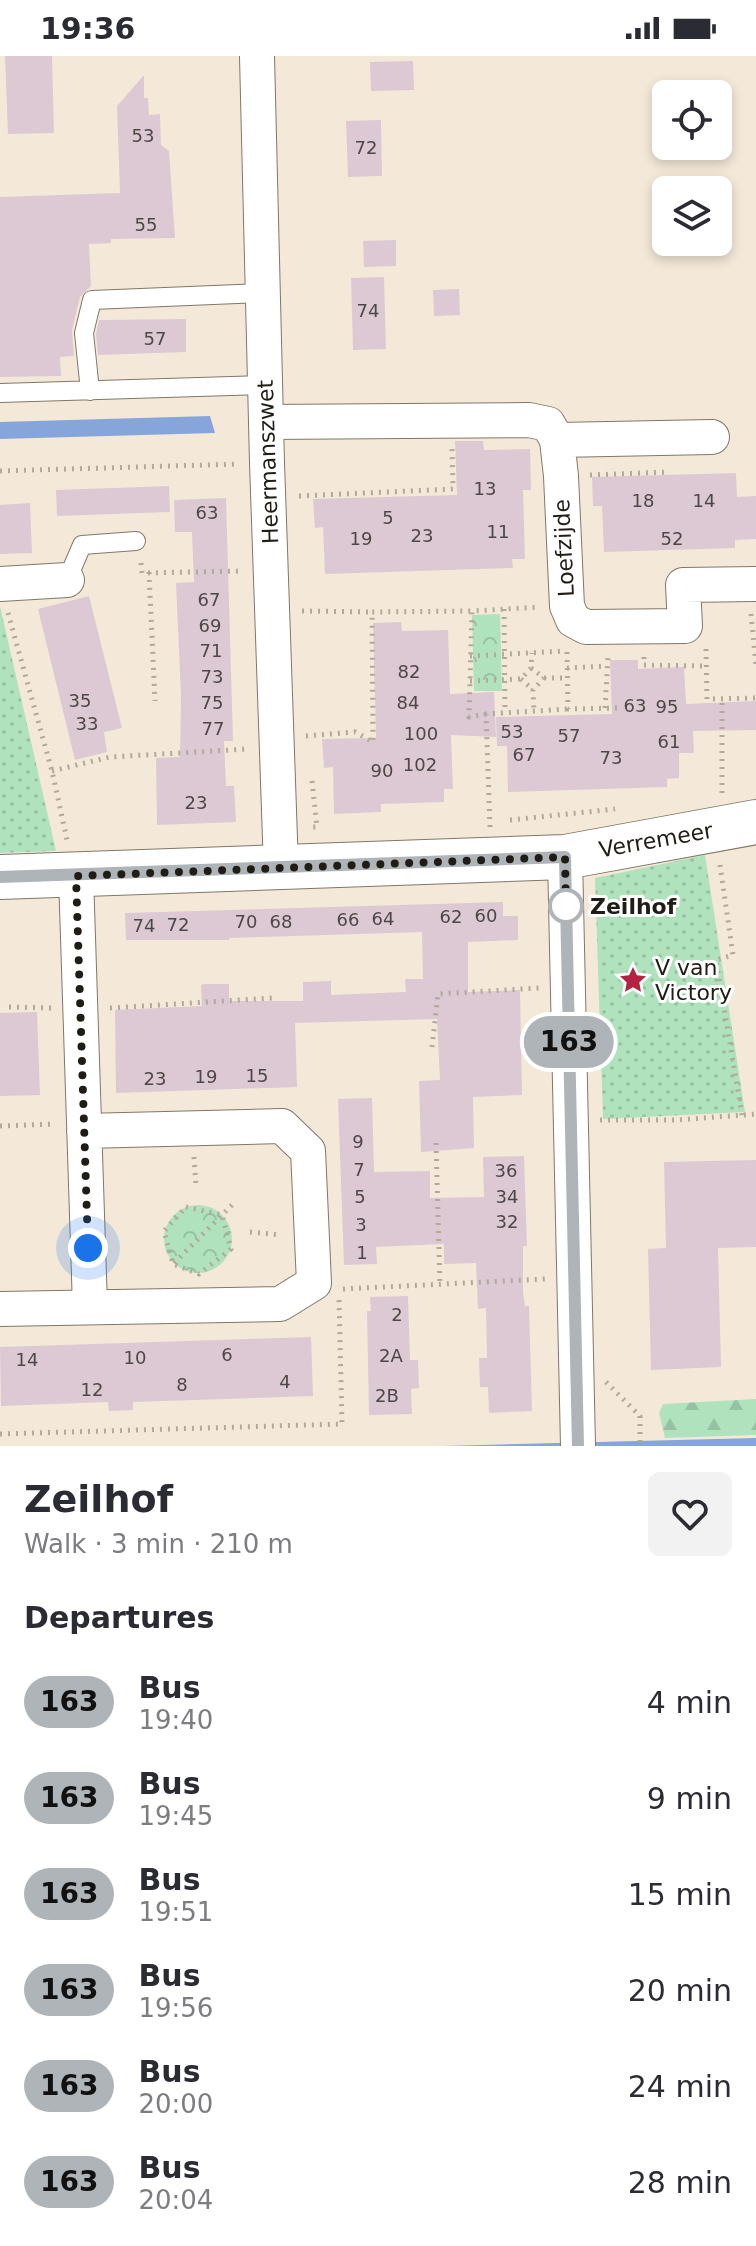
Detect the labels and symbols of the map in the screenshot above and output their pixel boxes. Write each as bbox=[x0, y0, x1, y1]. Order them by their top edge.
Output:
house number: 53 bbox=[132, 125, 154, 146]
house number: 72 bbox=[355, 137, 377, 158]
house number: 55 bbox=[135, 214, 157, 235]
house number: 74 bbox=[357, 300, 379, 321]
house number: 57 bbox=[144, 328, 166, 349]
street label: Heermanszwet bbox=[253, 379, 283, 545]
house number: 13 bbox=[474, 478, 496, 499]
house number: 18 bbox=[632, 490, 654, 511]
house number: 14 bbox=[693, 490, 715, 511]
street label: Loefzijde bbox=[549, 498, 579, 598]
house number: 63 bbox=[196, 502, 218, 523]
house number: 5 bbox=[382, 507, 394, 528]
house number: 11 bbox=[487, 521, 509, 542]
house number: 23 bbox=[411, 525, 433, 546]
house number: 19 bbox=[350, 528, 372, 549]
house number: 52 bbox=[661, 528, 683, 549]
house number: 67 bbox=[198, 589, 220, 610]
house number: 69 bbox=[199, 615, 221, 636]
house number: 71 bbox=[200, 640, 222, 661]
house number: 82 bbox=[398, 661, 420, 682]
house number: 73 bbox=[201, 666, 223, 687]
house number: 35 bbox=[69, 690, 91, 711]
house number: 75 bbox=[201, 692, 223, 713]
house number: 84 bbox=[397, 692, 419, 713]
house number: 63 bbox=[624, 695, 646, 716]
house number: 95 bbox=[656, 696, 678, 717]
house number: 33 bbox=[76, 713, 98, 734]
house number: 77 bbox=[202, 718, 224, 739]
house number: 53 bbox=[501, 721, 523, 742]
house number: 100 bbox=[404, 723, 438, 744]
house number: 57 bbox=[558, 725, 580, 746]
house number: 61 bbox=[658, 731, 680, 752]
house number: 67 bbox=[513, 744, 535, 765]
house number: 73 bbox=[600, 747, 622, 768]
house number: 102 bbox=[403, 754, 437, 775]
house number: 90 bbox=[371, 760, 393, 781]
house number: 23 bbox=[185, 792, 207, 813]
street label: Verremeer bbox=[597, 818, 716, 862]
marker: Zeilhof bbox=[549, 889, 583, 923]
place label: Zeilhof bbox=[590, 894, 677, 919]
house number: 60 bbox=[475, 905, 497, 926]
house number: 62 bbox=[440, 906, 462, 927]
house number: 64 bbox=[372, 908, 394, 929]
house number: 66 bbox=[337, 909, 359, 930]
house number: 70 bbox=[235, 911, 257, 932]
house number: 68 bbox=[270, 911, 292, 932]
house number: 72 bbox=[167, 914, 189, 935]
house number: 74 bbox=[133, 915, 155, 936]
place label: V van Victory bbox=[655, 955, 732, 1005]
place icon: V van Victory bbox=[618, 965, 648, 995]
line badge: 163 bbox=[523, 1016, 615, 1068]
house number: 15 bbox=[246, 1065, 268, 1086]
house number: 19 bbox=[195, 1066, 217, 1087]
house number: 23 bbox=[144, 1068, 166, 1089]
house number: 9 bbox=[352, 1131, 364, 1152]
house number: 7 bbox=[353, 1159, 365, 1180]
house number: 36 bbox=[495, 1160, 517, 1181]
house number: 5 bbox=[354, 1186, 366, 1207]
house number: 34 bbox=[496, 1186, 518, 1207]
house number: 32 bbox=[496, 1211, 518, 1232]
house number: 3 bbox=[355, 1214, 367, 1235]
your location bbox=[68, 1228, 108, 1268]
house number: 1 bbox=[356, 1242, 368, 1263]
house number: 2 bbox=[391, 1304, 403, 1325]
house number: 6 bbox=[221, 1344, 233, 1365]
house number: 2A bbox=[379, 1345, 404, 1366]
house number: 10 bbox=[124, 1347, 146, 1368]
house number: 14 bbox=[16, 1349, 38, 1370]
house number: 4 bbox=[279, 1371, 291, 1392]
house number: 8 bbox=[176, 1374, 188, 1395]
house number: 12 bbox=[81, 1379, 103, 1400]
house number: 2B bbox=[375, 1385, 399, 1406]

